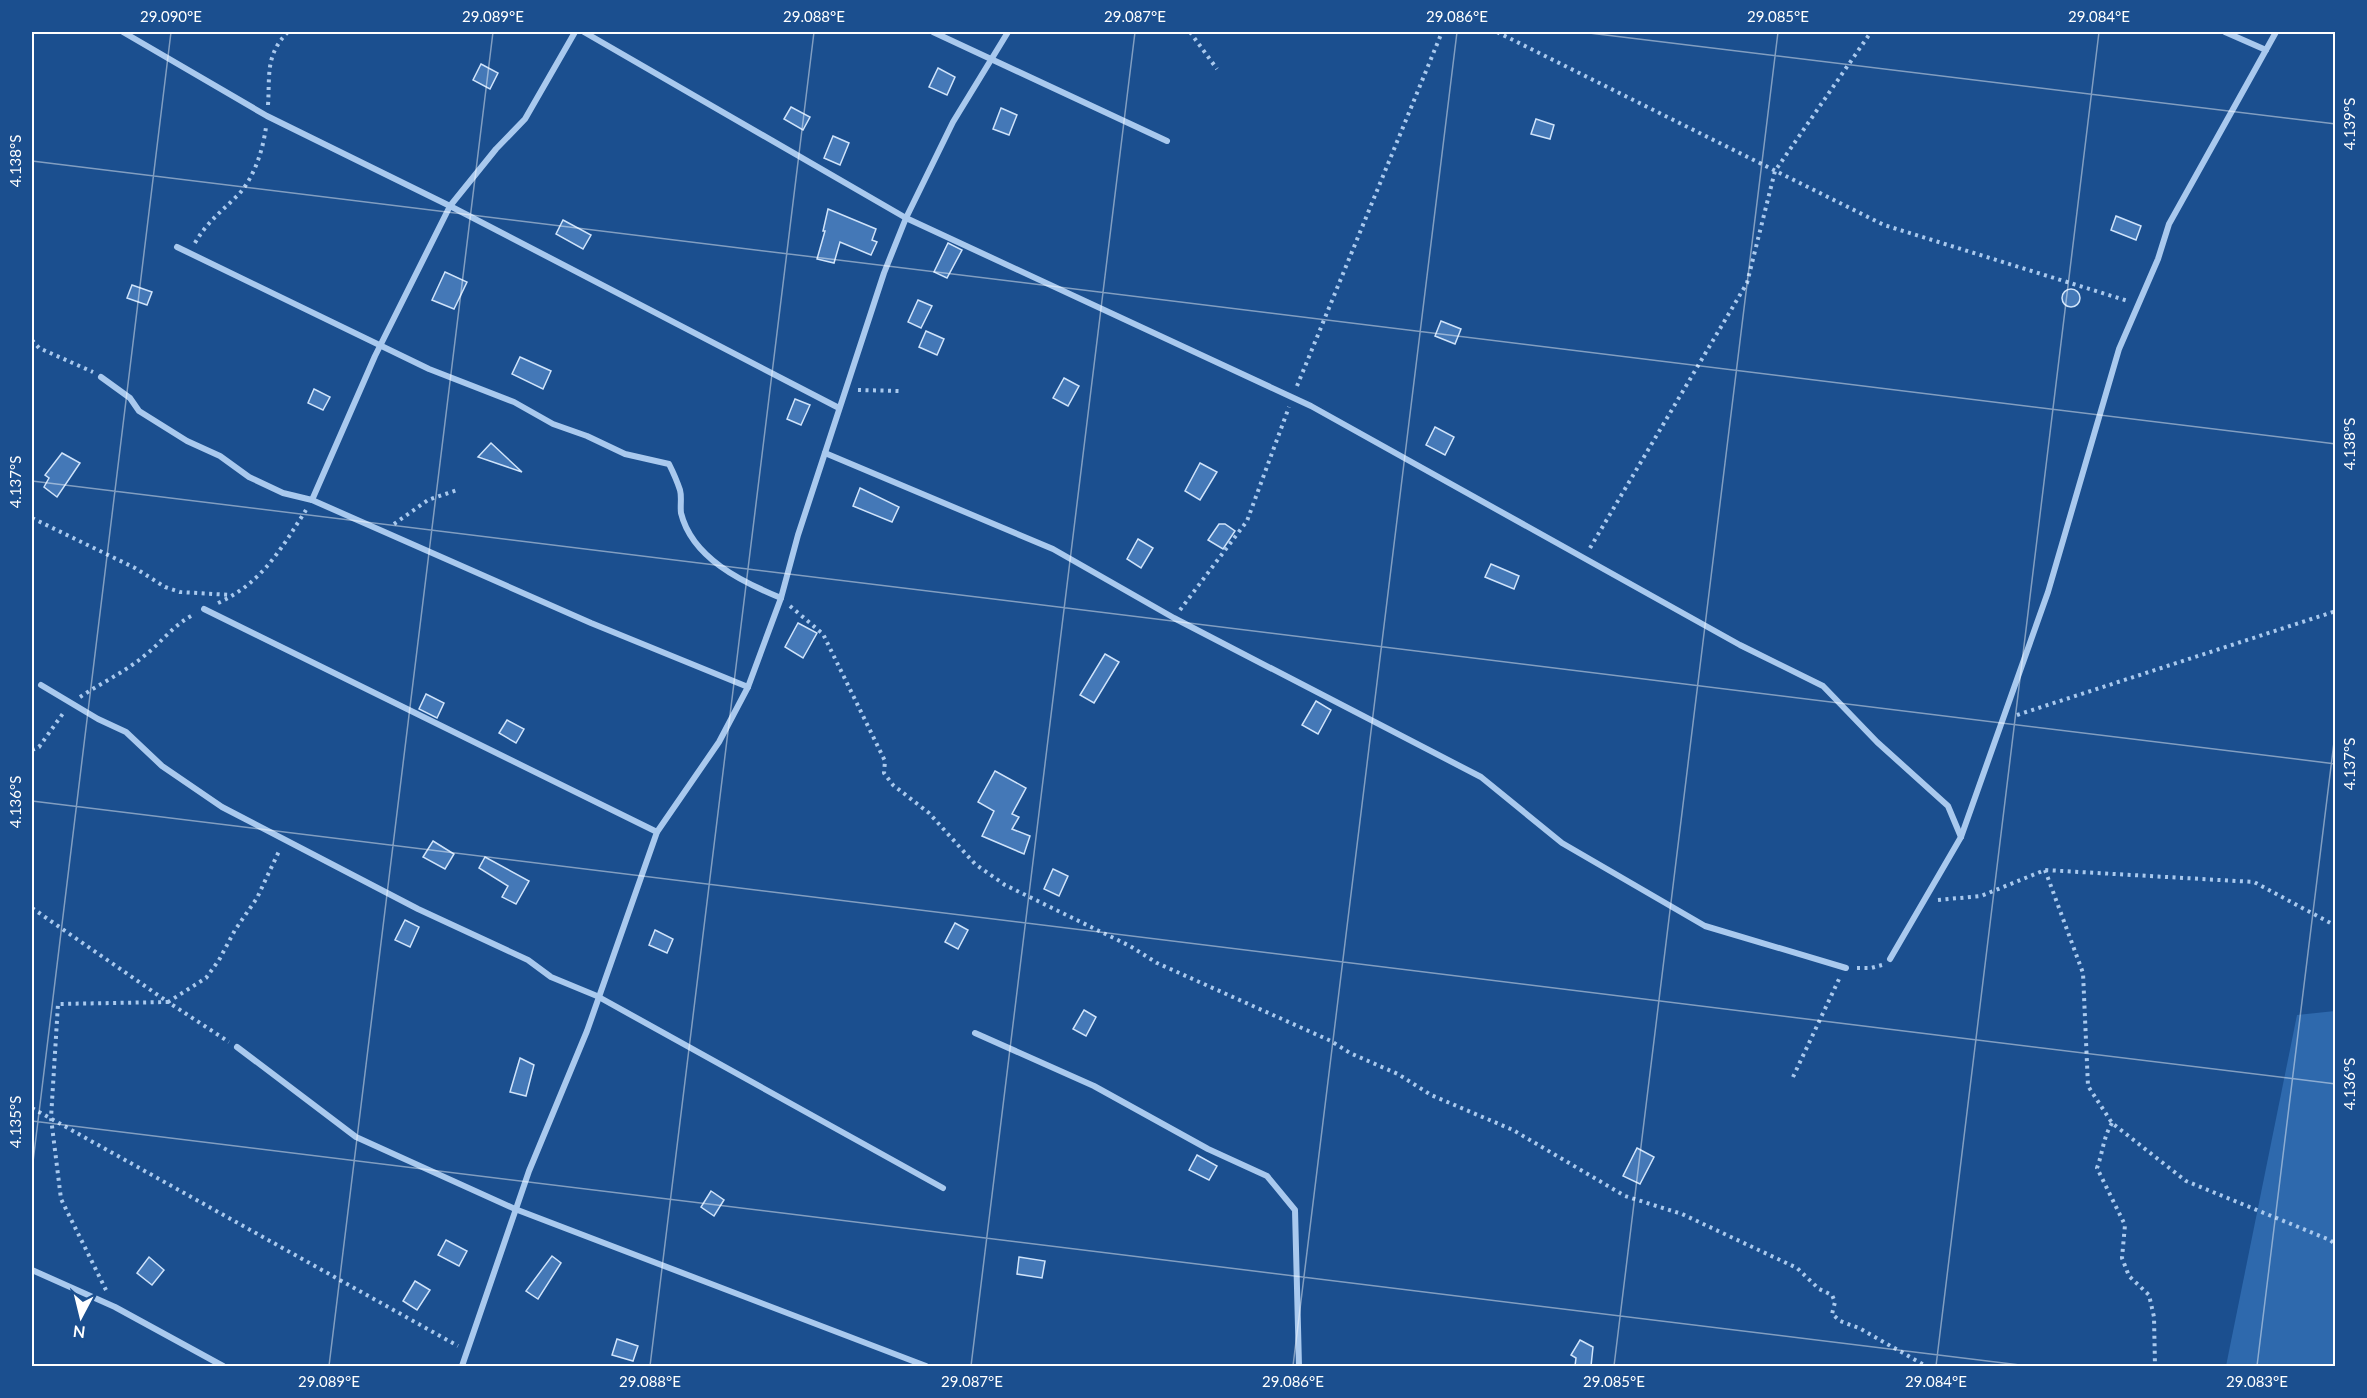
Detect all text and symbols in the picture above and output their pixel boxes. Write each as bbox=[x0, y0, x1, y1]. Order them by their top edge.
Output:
text: 29.090°E bbox=[140, 7, 202, 25]
text: 29.089°E bbox=[462, 7, 524, 25]
text: 29.088°E bbox=[783, 7, 845, 25]
text: 29.087°E bbox=[1104, 7, 1166, 25]
text: 29.086°E bbox=[1426, 7, 1488, 25]
text: 29.085°E bbox=[1747, 7, 1809, 25]
text: 29.084°E bbox=[2068, 7, 2130, 25]
text: 4.139°S bbox=[2340, 98, 2358, 150]
text: 4.138°S bbox=[6, 135, 24, 187]
text: 4.138°S bbox=[2340, 418, 2358, 470]
text: 4.137°S bbox=[6, 456, 24, 508]
text: 4.137°S bbox=[2340, 738, 2358, 790]
text: 4.136°S bbox=[6, 776, 24, 828]
text: 4.136°S bbox=[2340, 1058, 2358, 1110]
text: 4.135°S bbox=[6, 1096, 24, 1148]
north arrow bbox=[51, 1287, 111, 1347]
text: N bbox=[72, 1322, 86, 1343]
text: 29.089°E bbox=[298, 1372, 360, 1390]
text: 29.088°E bbox=[619, 1372, 681, 1390]
text: 29.087°E bbox=[941, 1372, 1003, 1390]
text: 29.086°E bbox=[1262, 1372, 1324, 1390]
text: 29.085°E bbox=[1583, 1372, 1645, 1390]
text: 29.084°E bbox=[1905, 1372, 1967, 1390]
text: 29.083°E bbox=[2226, 1372, 2288, 1390]

